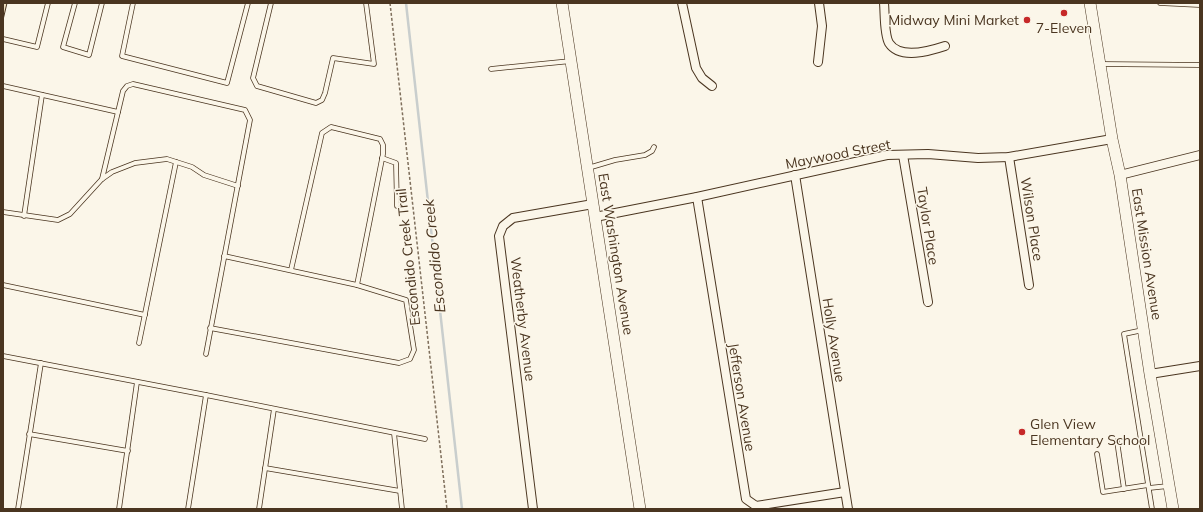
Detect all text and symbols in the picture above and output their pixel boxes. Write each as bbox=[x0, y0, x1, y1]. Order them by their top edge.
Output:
marker: 7-Eleven bbox=[1059, 8, 1069, 18]
place label: Midway Mini Market bbox=[888, 11, 1019, 29]
marker: Midway Mini Market bbox=[1022, 15, 1032, 25]
place label: 7-Eleven bbox=[1036, 19, 1092, 37]
street label: Maywood Street bbox=[784, 135, 892, 173]
street label: East Washington Avenue bbox=[594, 172, 638, 336]
street label: Wilson Place bbox=[1017, 176, 1047, 262]
street label: Taylor Place bbox=[913, 186, 943, 266]
street label: Escondido Creek Trail bbox=[392, 187, 424, 327]
street label: East Mission Avenue bbox=[1128, 187, 1166, 321]
water label: Escondido Creek bbox=[418, 197, 449, 314]
street label: Weatherby Avenue bbox=[506, 256, 540, 382]
street label: Holly Avenue bbox=[818, 296, 850, 384]
street label: Jefferson Avenue bbox=[725, 342, 759, 452]
place label: Glen View Elementary School bbox=[1030, 415, 1150, 449]
marker: Glen View Elementary School bbox=[1017, 427, 1027, 437]

